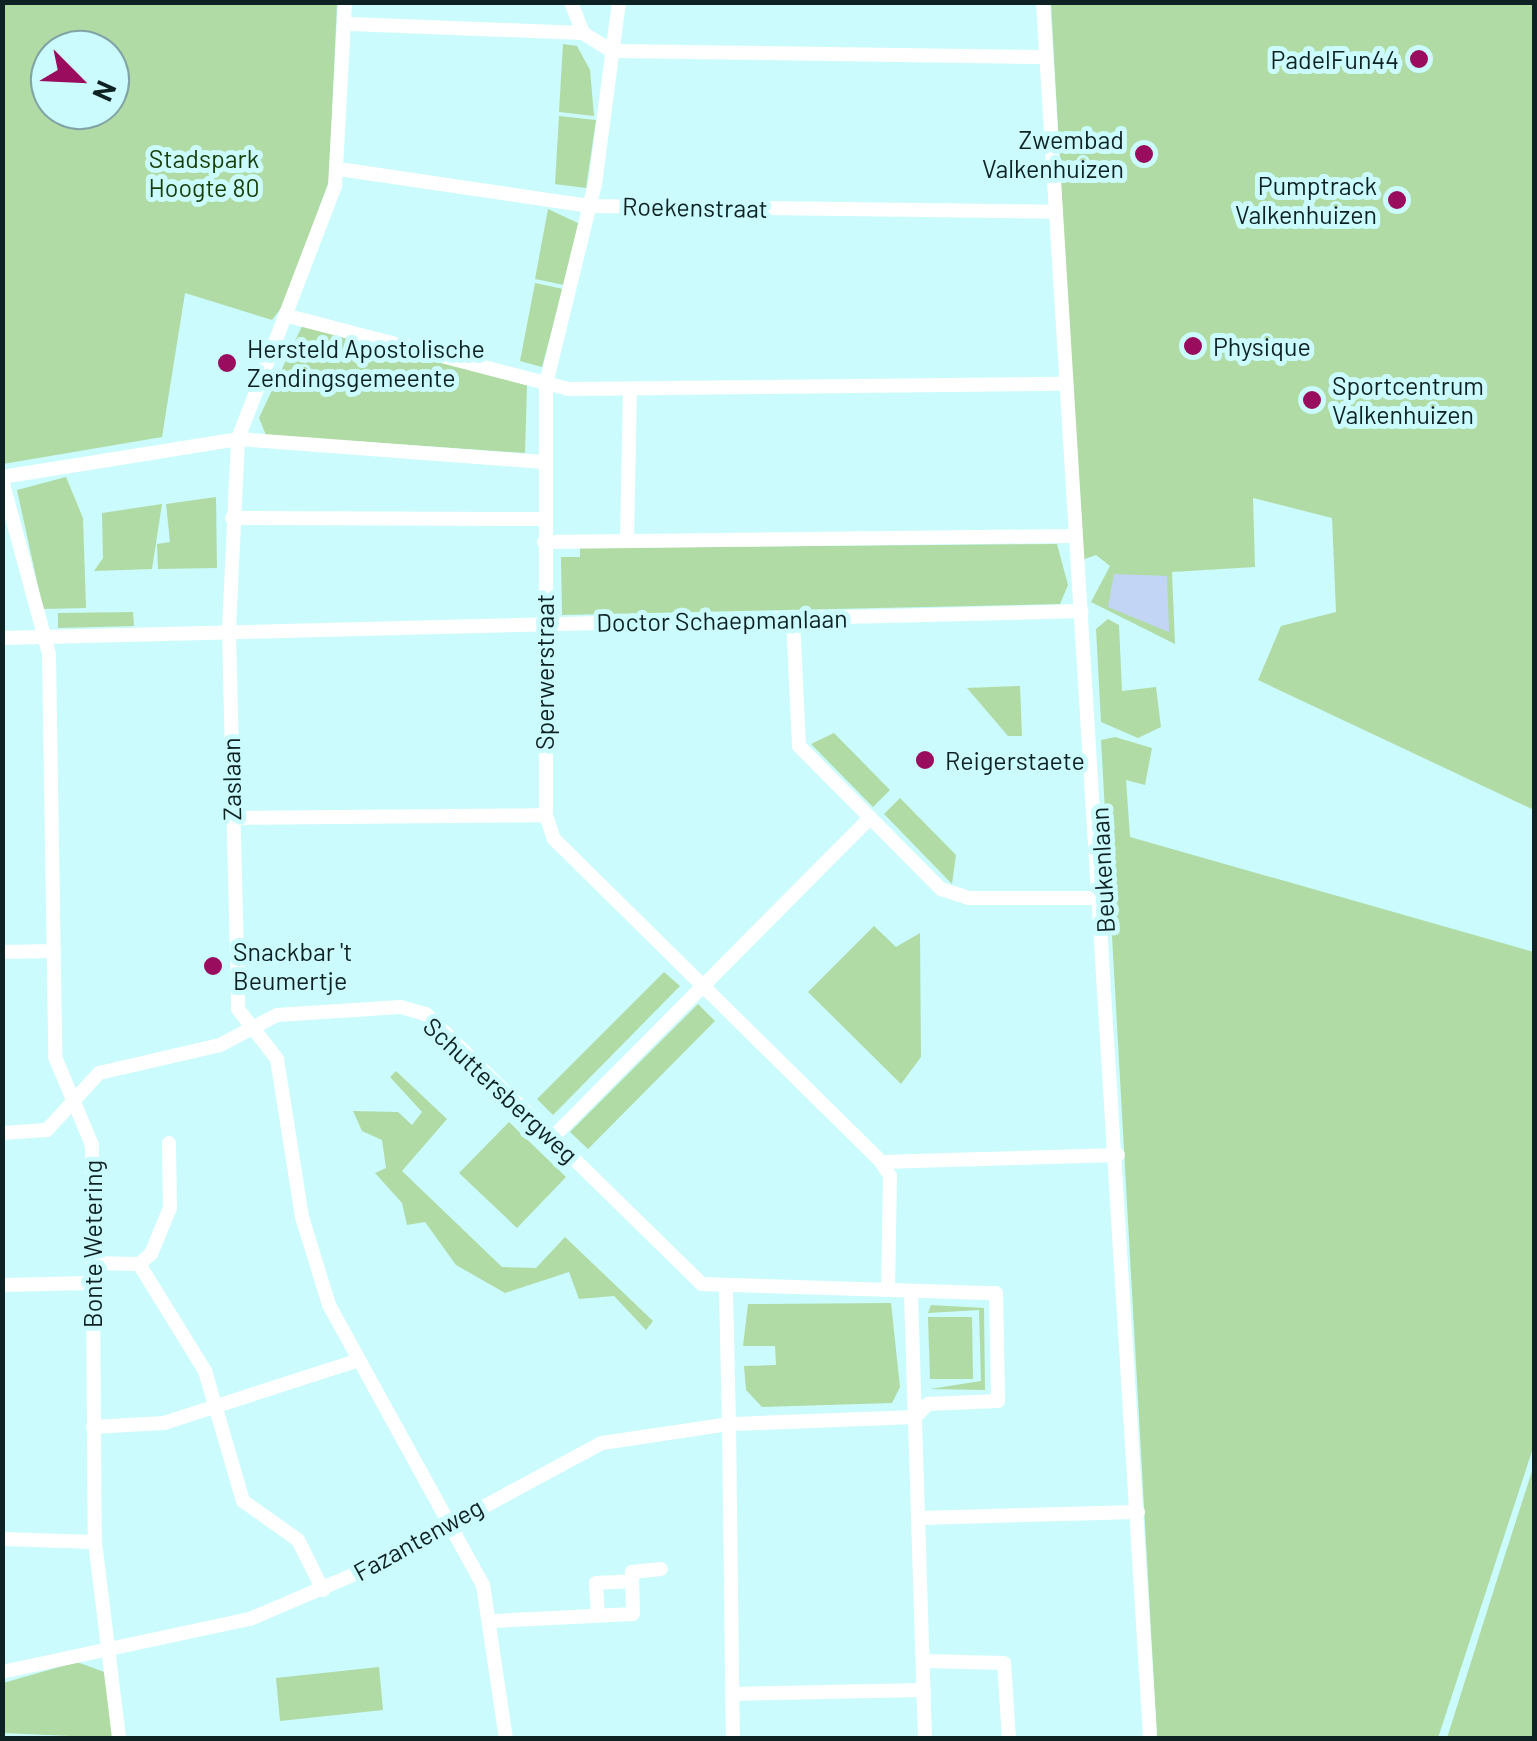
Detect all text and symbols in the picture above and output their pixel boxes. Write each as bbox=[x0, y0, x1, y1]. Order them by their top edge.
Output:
north arrow bbox=[30, 30, 130, 130]
place label: PadelFun44 bbox=[1271, 44, 1399, 74]
marker: PadelFun44 bbox=[1408, 48, 1430, 70]
text: N bbox=[86, 76, 125, 107]
place label: Zwembad Valkenhuizen bbox=[982, 125, 1124, 184]
marker: Zwembad Valkenhuizen bbox=[1133, 143, 1155, 165]
park label: Stadspark Hoogte 80 bbox=[148, 144, 260, 203]
place label: Pumptrack Valkenhuizen bbox=[1235, 171, 1377, 230]
marker: Pumptrack Valkenhuizen bbox=[1386, 189, 1408, 211]
street label: Roekenstraat bbox=[622, 191, 768, 223]
place label: Physique bbox=[1213, 331, 1311, 361]
place label: Hersteld Apostolische Zendingsgemeente bbox=[247, 334, 485, 393]
marker: Physique bbox=[1182, 335, 1204, 357]
marker: Hersteld Apostolische Zendingsgemeente bbox=[216, 352, 238, 374]
place label: Sportcentrum Valkenhuizen bbox=[1332, 371, 1484, 430]
marker: Sportcentrum Valkenhuizen bbox=[1301, 389, 1323, 411]
street label: Sperwerstraat bbox=[529, 594, 559, 750]
street label: Doctor Schaepmanlaan bbox=[596, 603, 848, 637]
street label: Zaslaan bbox=[215, 737, 247, 821]
place label: Reigerstaete bbox=[945, 745, 1085, 775]
marker: Reigerstaete bbox=[914, 749, 936, 771]
street label: Beukenlaan bbox=[1084, 806, 1120, 934]
place label: Snackbar 't Beumertje bbox=[233, 937, 352, 996]
marker: Snackbar 't Beumertje bbox=[202, 955, 224, 977]
street label: Schuttersbergweg bbox=[418, 1011, 584, 1169]
street label: Bonte Wetering bbox=[77, 1160, 107, 1328]
street label: Fazantenweg bbox=[348, 1491, 488, 1587]

